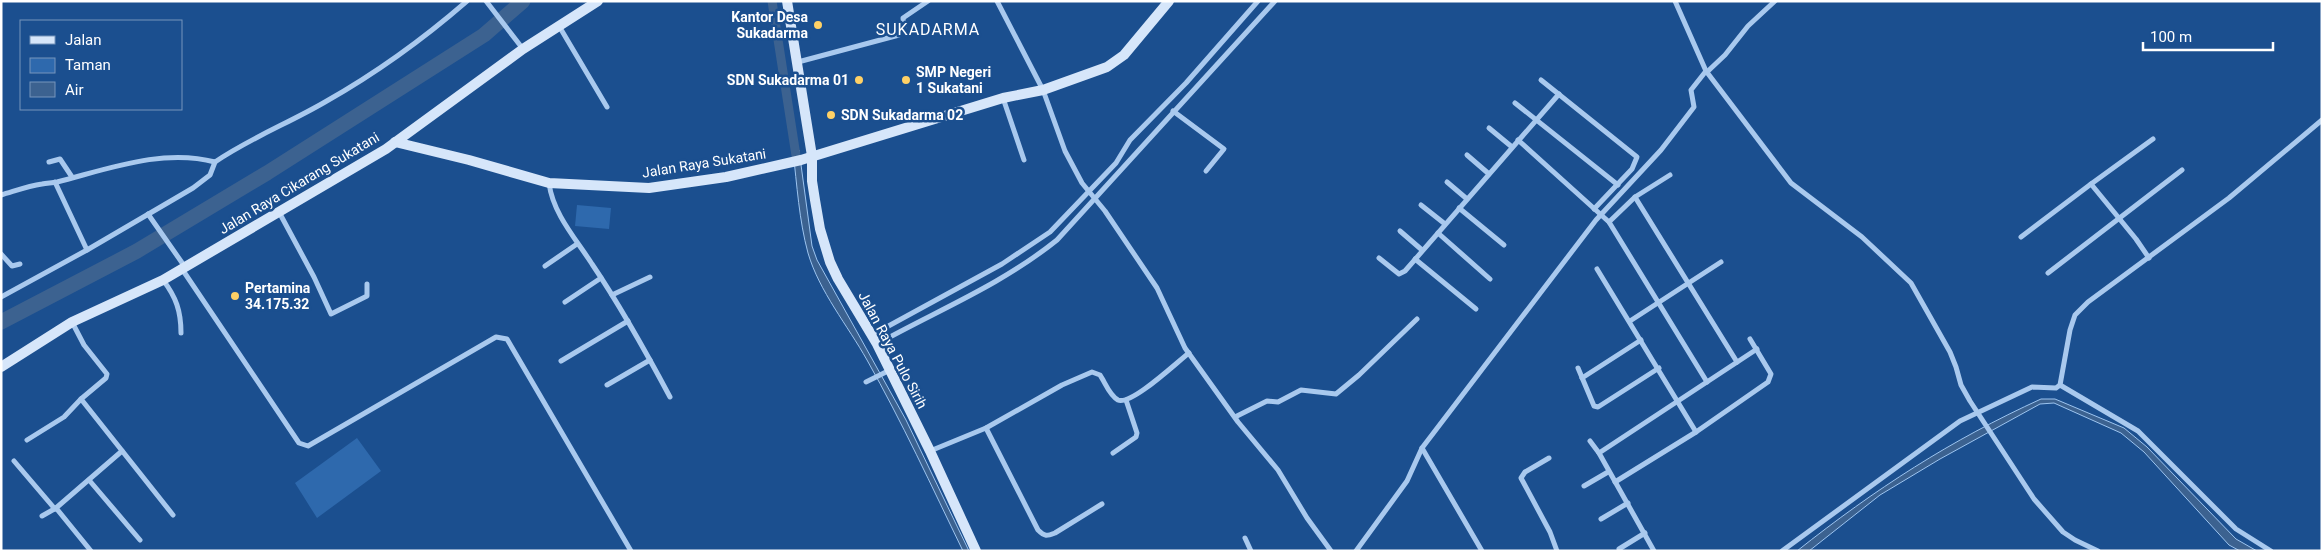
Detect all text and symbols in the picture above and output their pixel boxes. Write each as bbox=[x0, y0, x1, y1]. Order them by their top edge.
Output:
place label: Kantor Desa Sukadarma bbox=[731, 9, 808, 41]
marker: Kantor Desa Sukadarma bbox=[812, 19, 824, 31]
legend bbox=[20, 20, 182, 110]
district label: SUKADARMA bbox=[876, 20, 980, 39]
scale bar bbox=[2143, 20, 2273, 52]
text: 100 m bbox=[2150, 28, 2192, 46]
text: Jalan bbox=[65, 31, 102, 49]
text: Taman bbox=[65, 56, 111, 74]
place label: SMP Negeri 1 Sukatani bbox=[916, 64, 991, 96]
place label: SDN Sukadarma 01 bbox=[727, 72, 849, 88]
marker: SDN Sukadarma 01 bbox=[853, 74, 865, 86]
marker: SMP Negeri 1 Sukatani bbox=[900, 74, 912, 86]
text: Air bbox=[65, 81, 84, 99]
place label: SDN Sukadarma 02 bbox=[841, 107, 963, 123]
marker: SDN Sukadarma 02 bbox=[825, 109, 837, 121]
street label: Jalan Raya Cikarang Sukatani bbox=[216, 129, 382, 237]
street label: Jalan Raya Sukatani bbox=[641, 145, 767, 181]
place label: Pertamina 34.175.32 bbox=[245, 280, 311, 312]
street label: Jalan Raya Pulo Sirih bbox=[855, 289, 931, 411]
marker: Pertamina 34.175.32 bbox=[229, 290, 241, 302]

